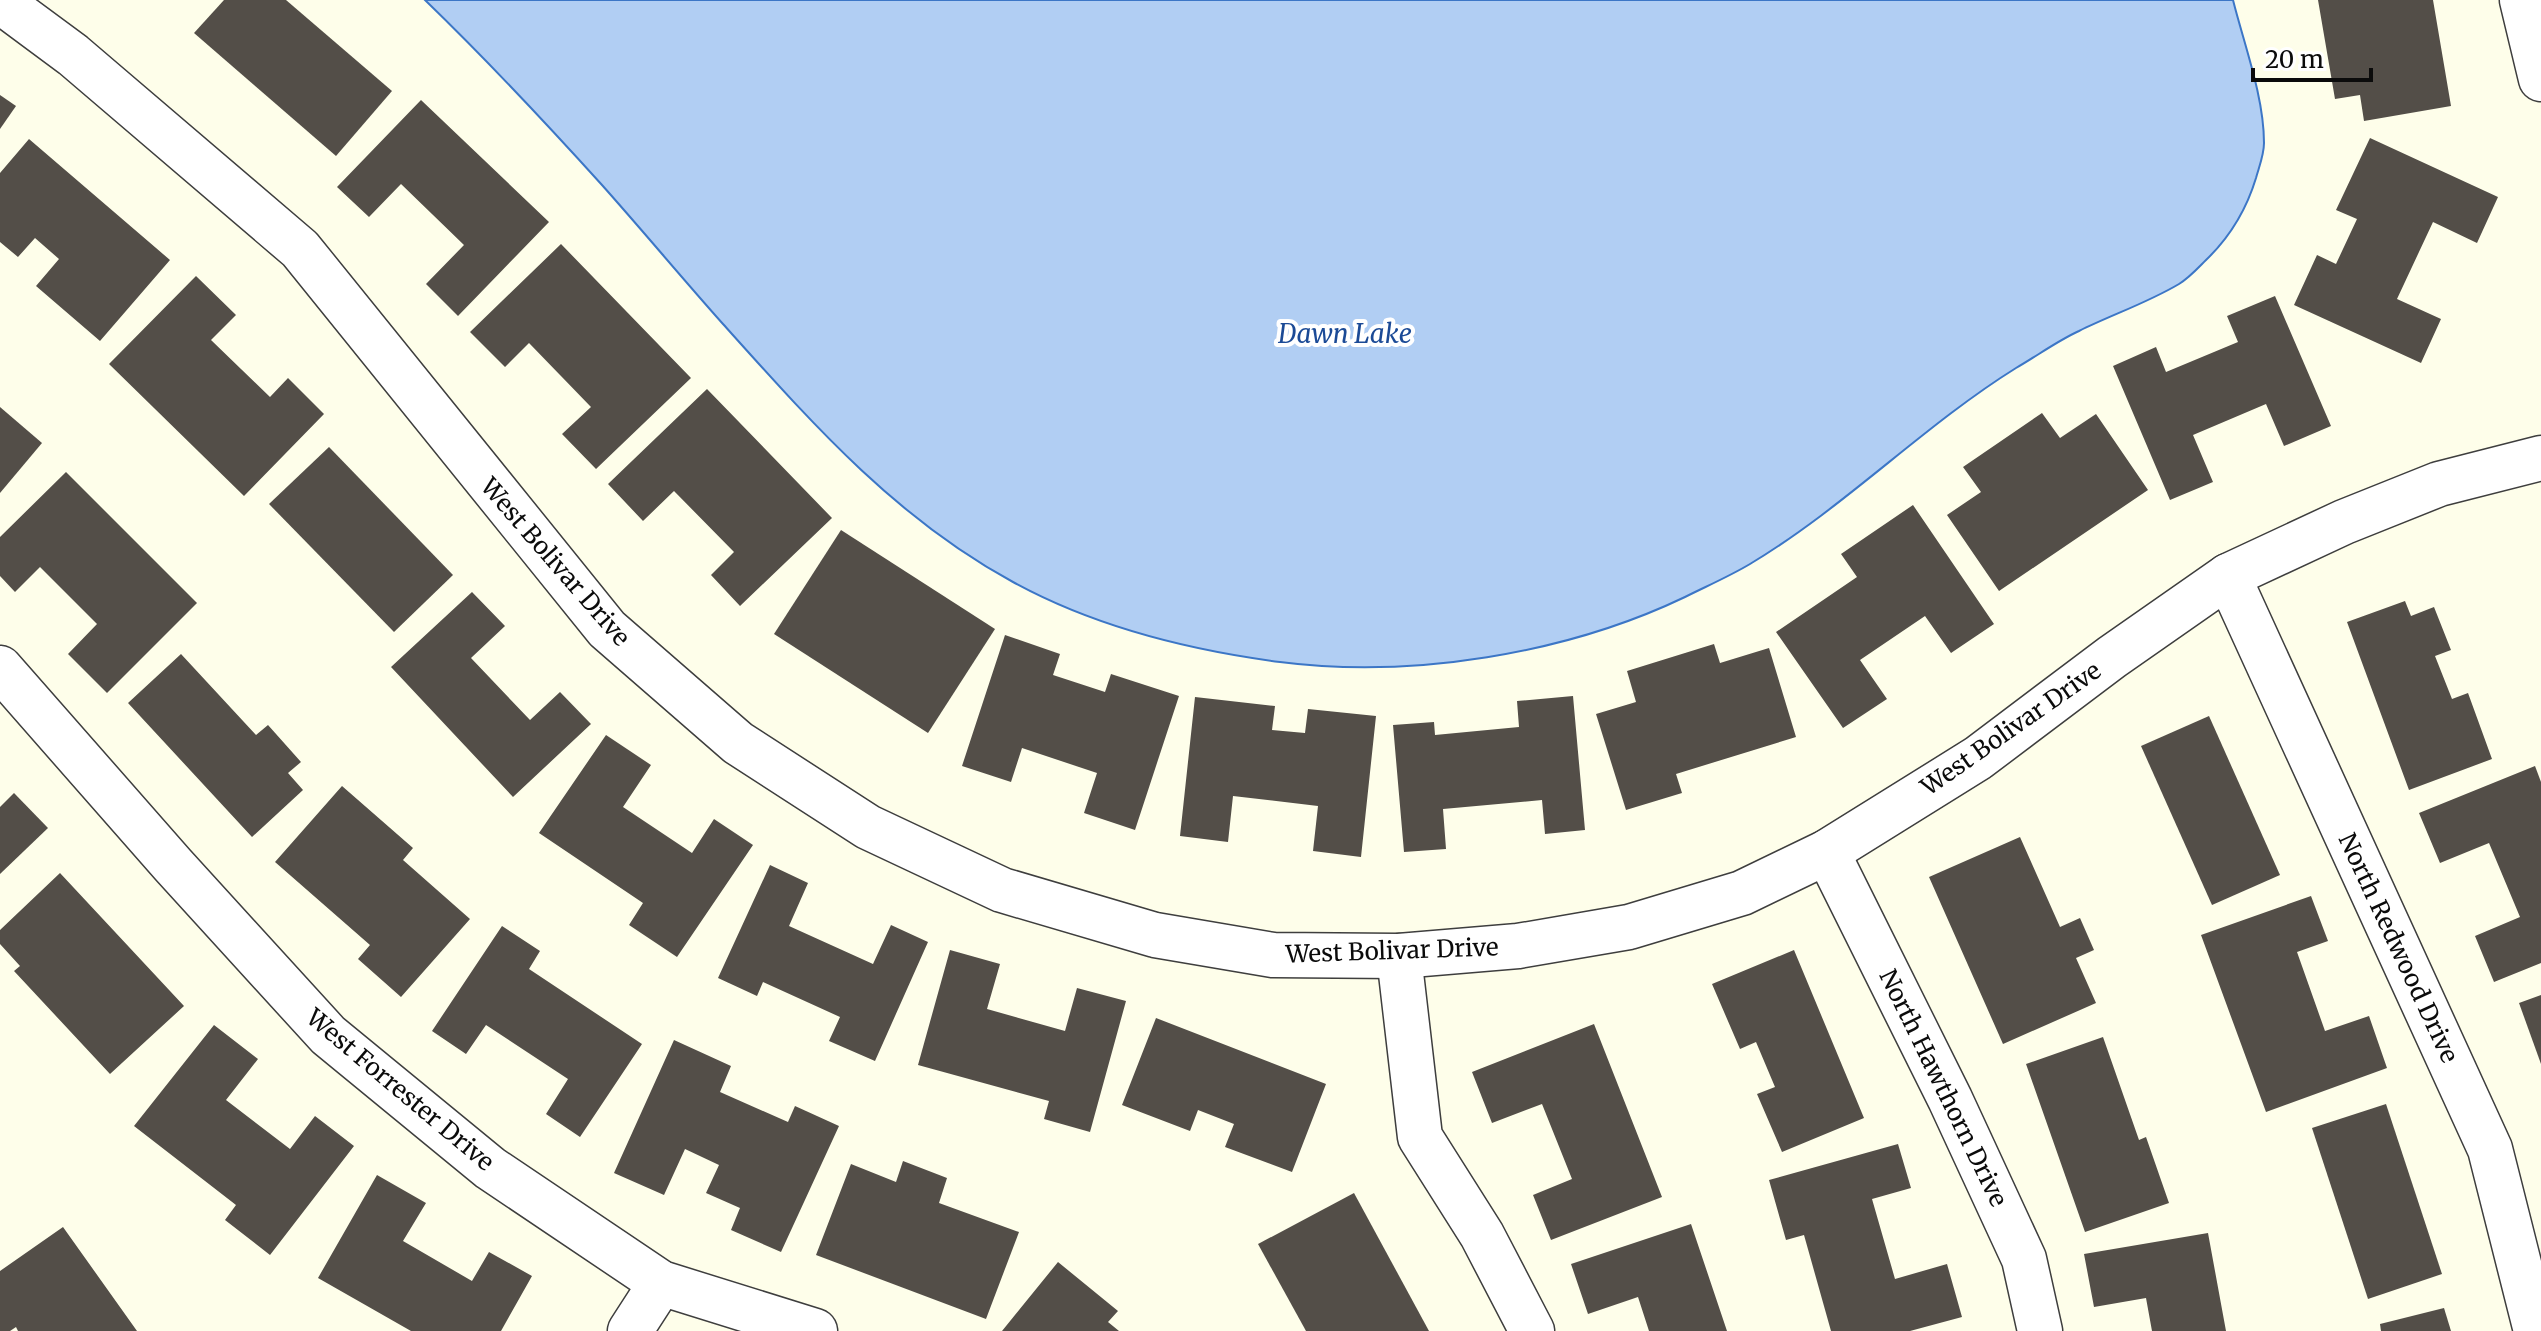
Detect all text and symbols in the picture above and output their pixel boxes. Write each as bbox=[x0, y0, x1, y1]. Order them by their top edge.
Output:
scale bar bbox=[2253, 32, 2371, 82]
text: 20 m bbox=[2265, 44, 2324, 75]
water label: Dawn Lake bbox=[1277, 317, 1412, 350]
street label: West Bolivar Drive bbox=[473, 470, 637, 652]
street label: West Bolivar Drive bbox=[1914, 655, 2107, 803]
street label: North Redwood Drive bbox=[2332, 828, 2465, 1067]
street label: West Bolivar Drive bbox=[1284, 931, 1499, 970]
street label: North Hawthorn Drive bbox=[1873, 964, 2014, 1211]
street label: West Forrester Drive bbox=[299, 1001, 501, 1177]

